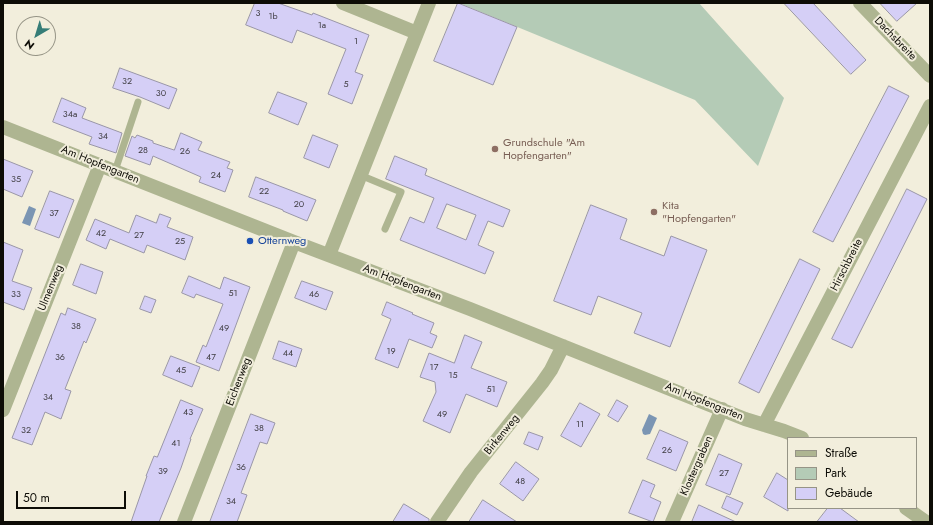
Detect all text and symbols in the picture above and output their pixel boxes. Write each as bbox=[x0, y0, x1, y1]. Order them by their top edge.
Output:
house number: 3 bbox=[256, 9, 260, 19]
house number: 1b bbox=[268, 12, 278, 22]
street label: Dachsbreite bbox=[871, 15, 919, 63]
north arrow bbox=[16, 16, 56, 56]
house number: 1a bbox=[318, 21, 326, 31]
text: N bbox=[21, 36, 38, 54]
house number: 1 bbox=[354, 37, 358, 47]
house number: 32 bbox=[122, 77, 132, 87]
house number: 5 bbox=[343, 80, 349, 90]
house number: 30 bbox=[156, 89, 166, 99]
house number: 34a bbox=[63, 110, 77, 120]
house number: 34 bbox=[98, 132, 108, 142]
place label: Grundschule "Am Hopfengarten" bbox=[503, 136, 585, 162]
street label: Am Hopfengarten bbox=[59, 143, 141, 187]
marker: Grundschule "Am Hopfengarten" bbox=[490, 144, 500, 154]
house number: 28 bbox=[138, 146, 148, 156]
house number: 26 bbox=[180, 147, 190, 157]
house number: 24 bbox=[211, 171, 221, 181]
house number: 35 bbox=[11, 175, 21, 185]
house number: 22 bbox=[259, 187, 269, 197]
place label: Kita "Hopfengarten" bbox=[662, 199, 736, 225]
house number: 20 bbox=[294, 200, 304, 210]
marker: Kita "Hopfengarten" bbox=[649, 207, 659, 217]
house number: 37 bbox=[49, 209, 59, 219]
house number: 42 bbox=[96, 229, 106, 239]
house number: 27 bbox=[134, 231, 144, 241]
place label: Otternweg bbox=[258, 234, 306, 248]
marker: Otternweg bbox=[245, 236, 255, 246]
house number: 25 bbox=[175, 237, 185, 247]
street label: Hirschbreite bbox=[828, 237, 866, 293]
street label: Am Hopfengarten bbox=[361, 262, 443, 304]
street label: Ulmenweg bbox=[36, 263, 66, 313]
house number: 51 bbox=[228, 289, 238, 299]
house number: 33 bbox=[11, 290, 21, 300]
house number: 46 bbox=[309, 290, 319, 300]
house number: 38 bbox=[71, 322, 81, 332]
house number: 49 bbox=[219, 324, 229, 334]
house number: 19 bbox=[386, 347, 396, 357]
house number: 44 bbox=[283, 349, 293, 359]
house number: 36 bbox=[55, 353, 65, 363]
house number: 47 bbox=[206, 353, 216, 363]
street label: Eichenweg bbox=[224, 356, 254, 408]
house number: 17 bbox=[430, 363, 438, 373]
house number: 45 bbox=[176, 366, 186, 376]
house number: 15 bbox=[448, 371, 458, 381]
street label: Am Hopfengarten bbox=[663, 380, 745, 424]
house number: 51 bbox=[486, 385, 496, 395]
house number: 34 bbox=[43, 393, 53, 403]
house number: 43 bbox=[183, 408, 193, 418]
house number: 49 bbox=[437, 410, 447, 420]
street label: Birkenweg bbox=[482, 412, 522, 458]
house number: 11 bbox=[576, 420, 584, 430]
house number: 38 bbox=[254, 424, 264, 434]
house number: 32 bbox=[21, 426, 31, 436]
street label: Klostergraben bbox=[678, 434, 716, 498]
legend bbox=[787, 437, 917, 509]
house number: 41 bbox=[171, 439, 181, 449]
text: Straße bbox=[825, 444, 857, 462]
house number: 26 bbox=[662, 446, 672, 456]
house number: 36 bbox=[236, 463, 246, 473]
text: Park bbox=[825, 464, 846, 482]
house number: 39 bbox=[158, 467, 168, 477]
house number: 27 bbox=[719, 469, 729, 479]
house number: 48 bbox=[515, 477, 525, 487]
scale bar bbox=[18, 483, 128, 509]
text: Gebäude bbox=[825, 484, 872, 502]
text: 50 m bbox=[23, 489, 50, 507]
house number: 34 bbox=[226, 497, 236, 507]

